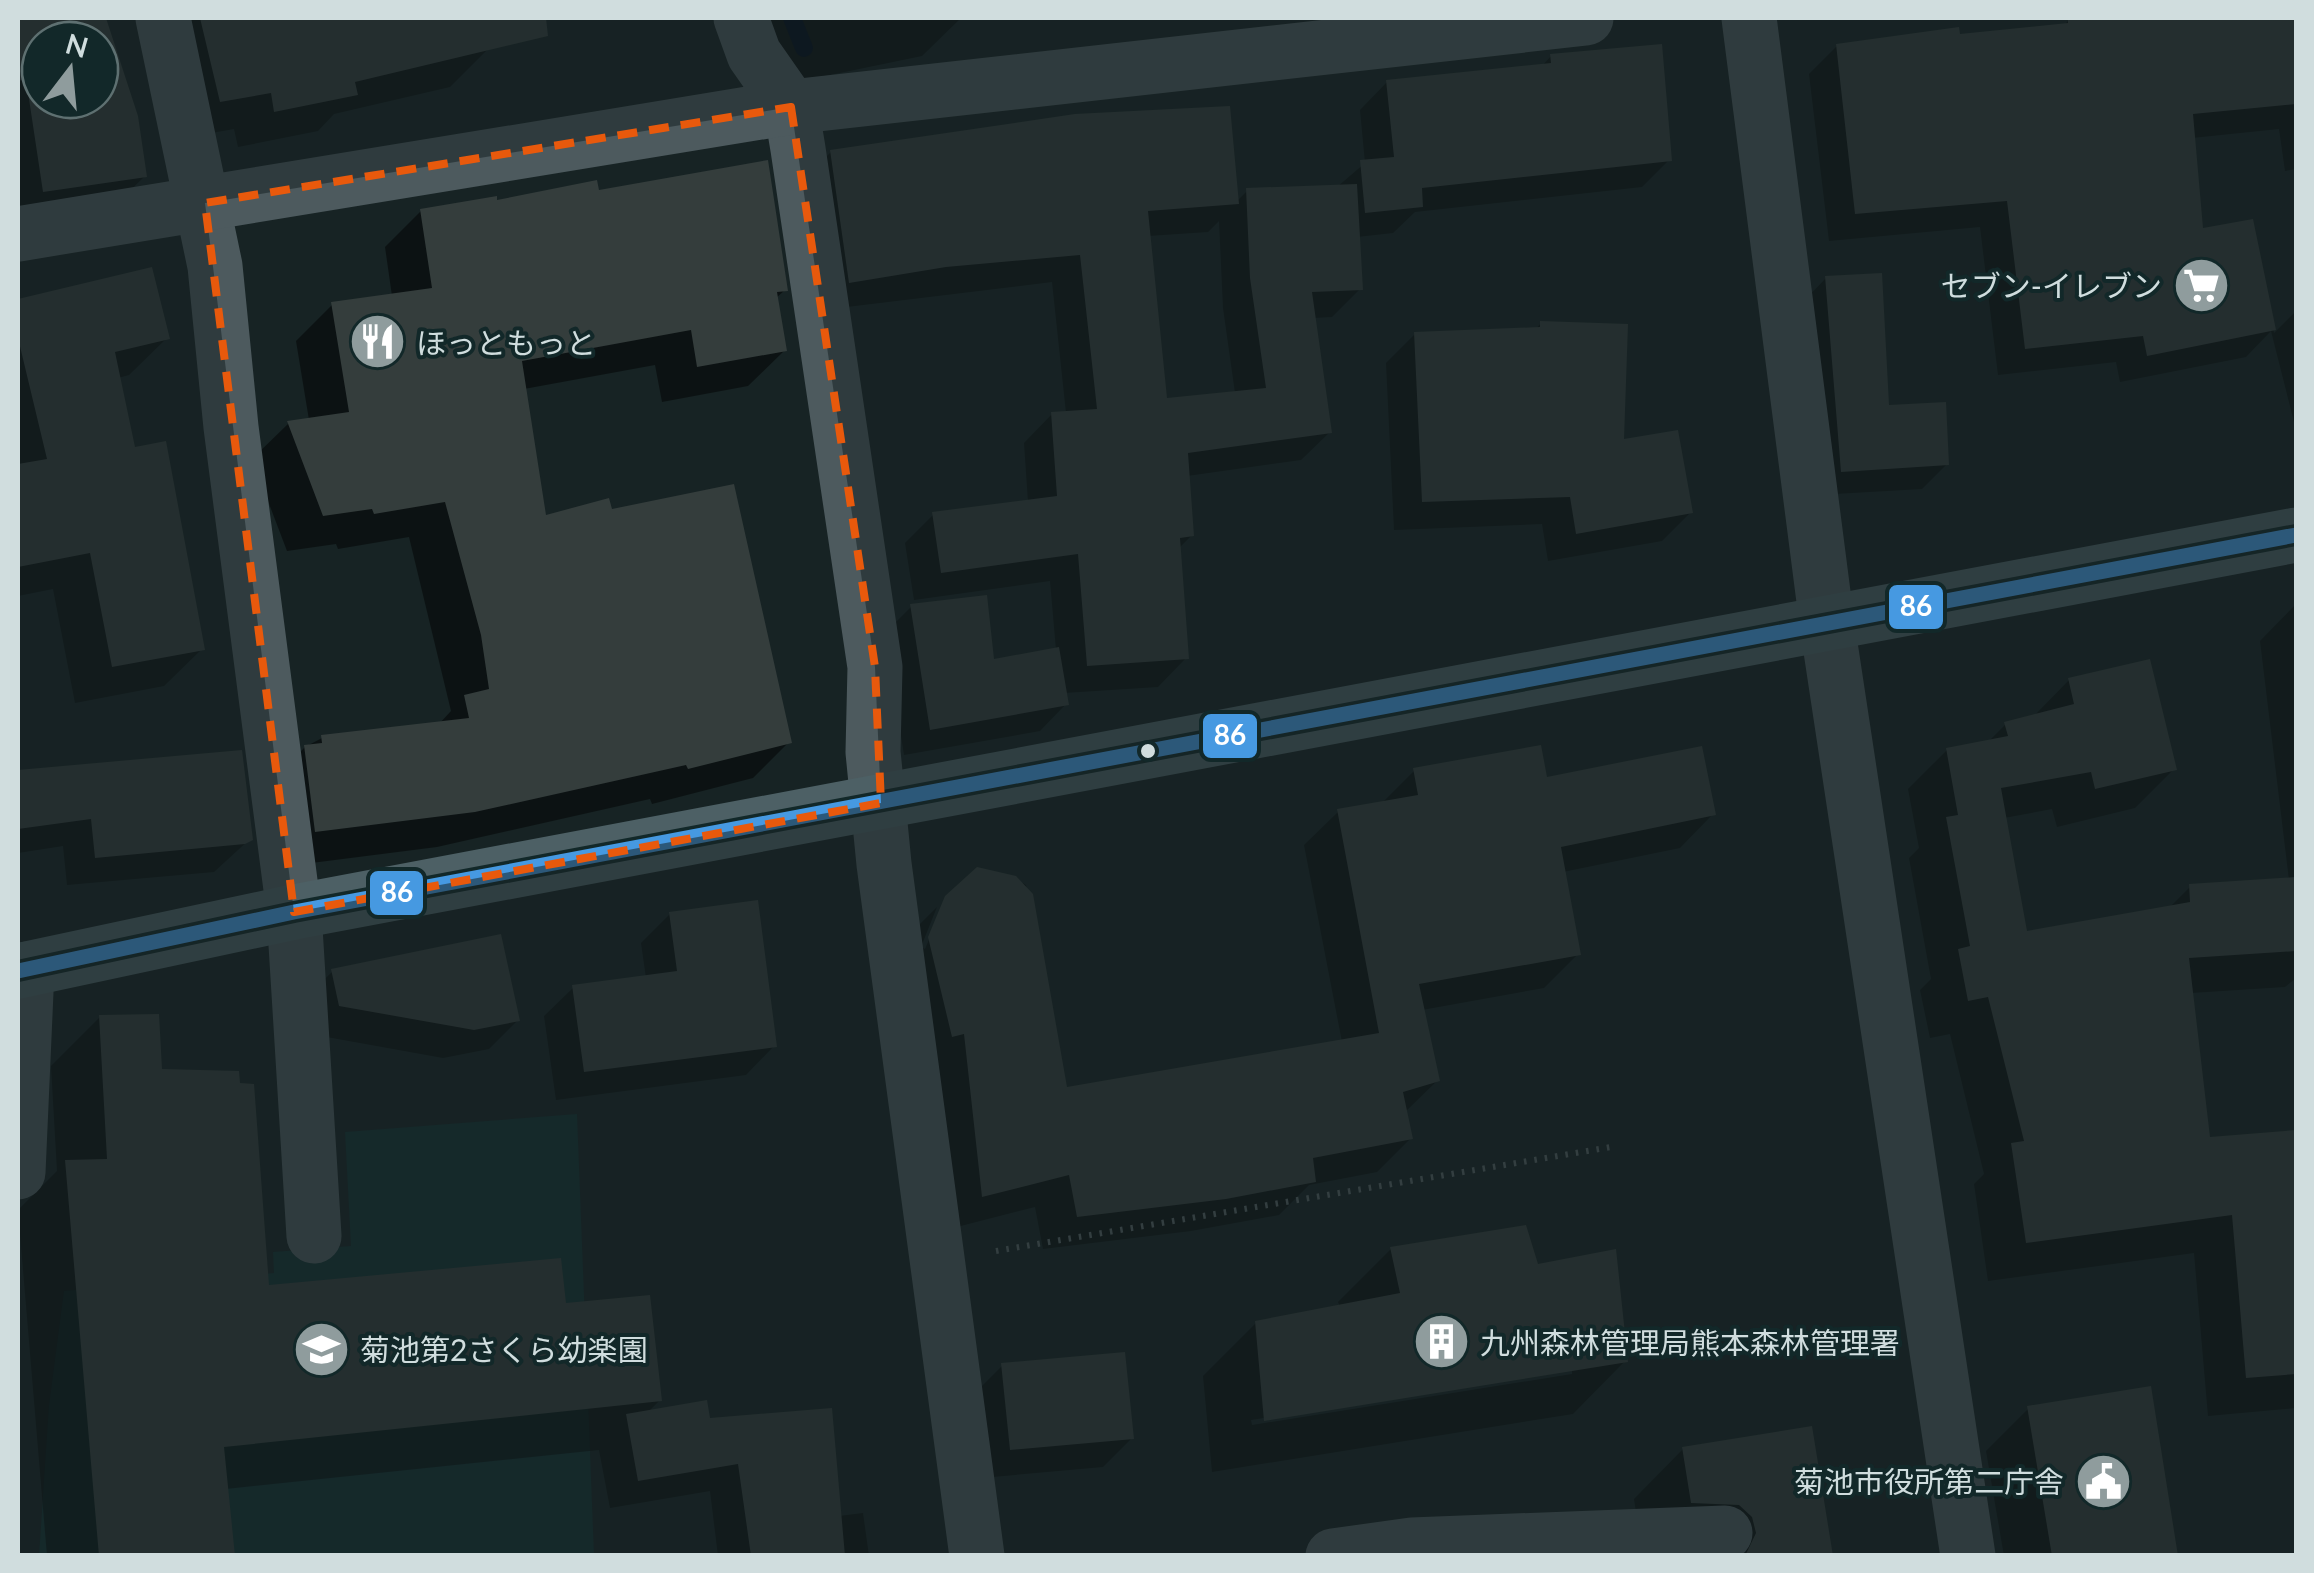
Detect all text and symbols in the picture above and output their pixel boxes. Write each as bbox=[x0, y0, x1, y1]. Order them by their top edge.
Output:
north arrow bbox=[20, 20, 120, 120]
text: N bbox=[62, 26, 92, 64]
supermarket icon: セブン-イレブン bbox=[2171, 255, 2231, 315]
place label: セブン-イレブン bbox=[1941, 267, 2162, 303]
restaurant icon: ほっともっと bbox=[347, 312, 407, 372]
place label: ほっともっと bbox=[416, 324, 596, 360]
line badge: 86 bbox=[1887, 583, 1945, 631]
text: 86 bbox=[1900, 588, 1932, 622]
line badge: 86 bbox=[1201, 712, 1259, 760]
text: 86 bbox=[1214, 717, 1246, 751]
unlabelled marker bbox=[1138, 741, 1158, 761]
line badge: 86 bbox=[368, 869, 425, 917]
text: 86 bbox=[381, 874, 413, 908]
building icon: 九州森林管理局熊本森林管理署 bbox=[1411, 1312, 1471, 1372]
school or university icon: 菊池第2さくら幼楽園 bbox=[291, 1319, 351, 1379]
place label: 九州森林管理局熊本森林管理署 bbox=[1480, 1324, 1900, 1360]
place label: 菊池第2さくら幼楽園 bbox=[360, 1331, 647, 1367]
public building icon: 菊池市役所第二庁舎 bbox=[2073, 1451, 2133, 1511]
place label: 菊池市役所第二庁舎 bbox=[1794, 1463, 2064, 1499]

